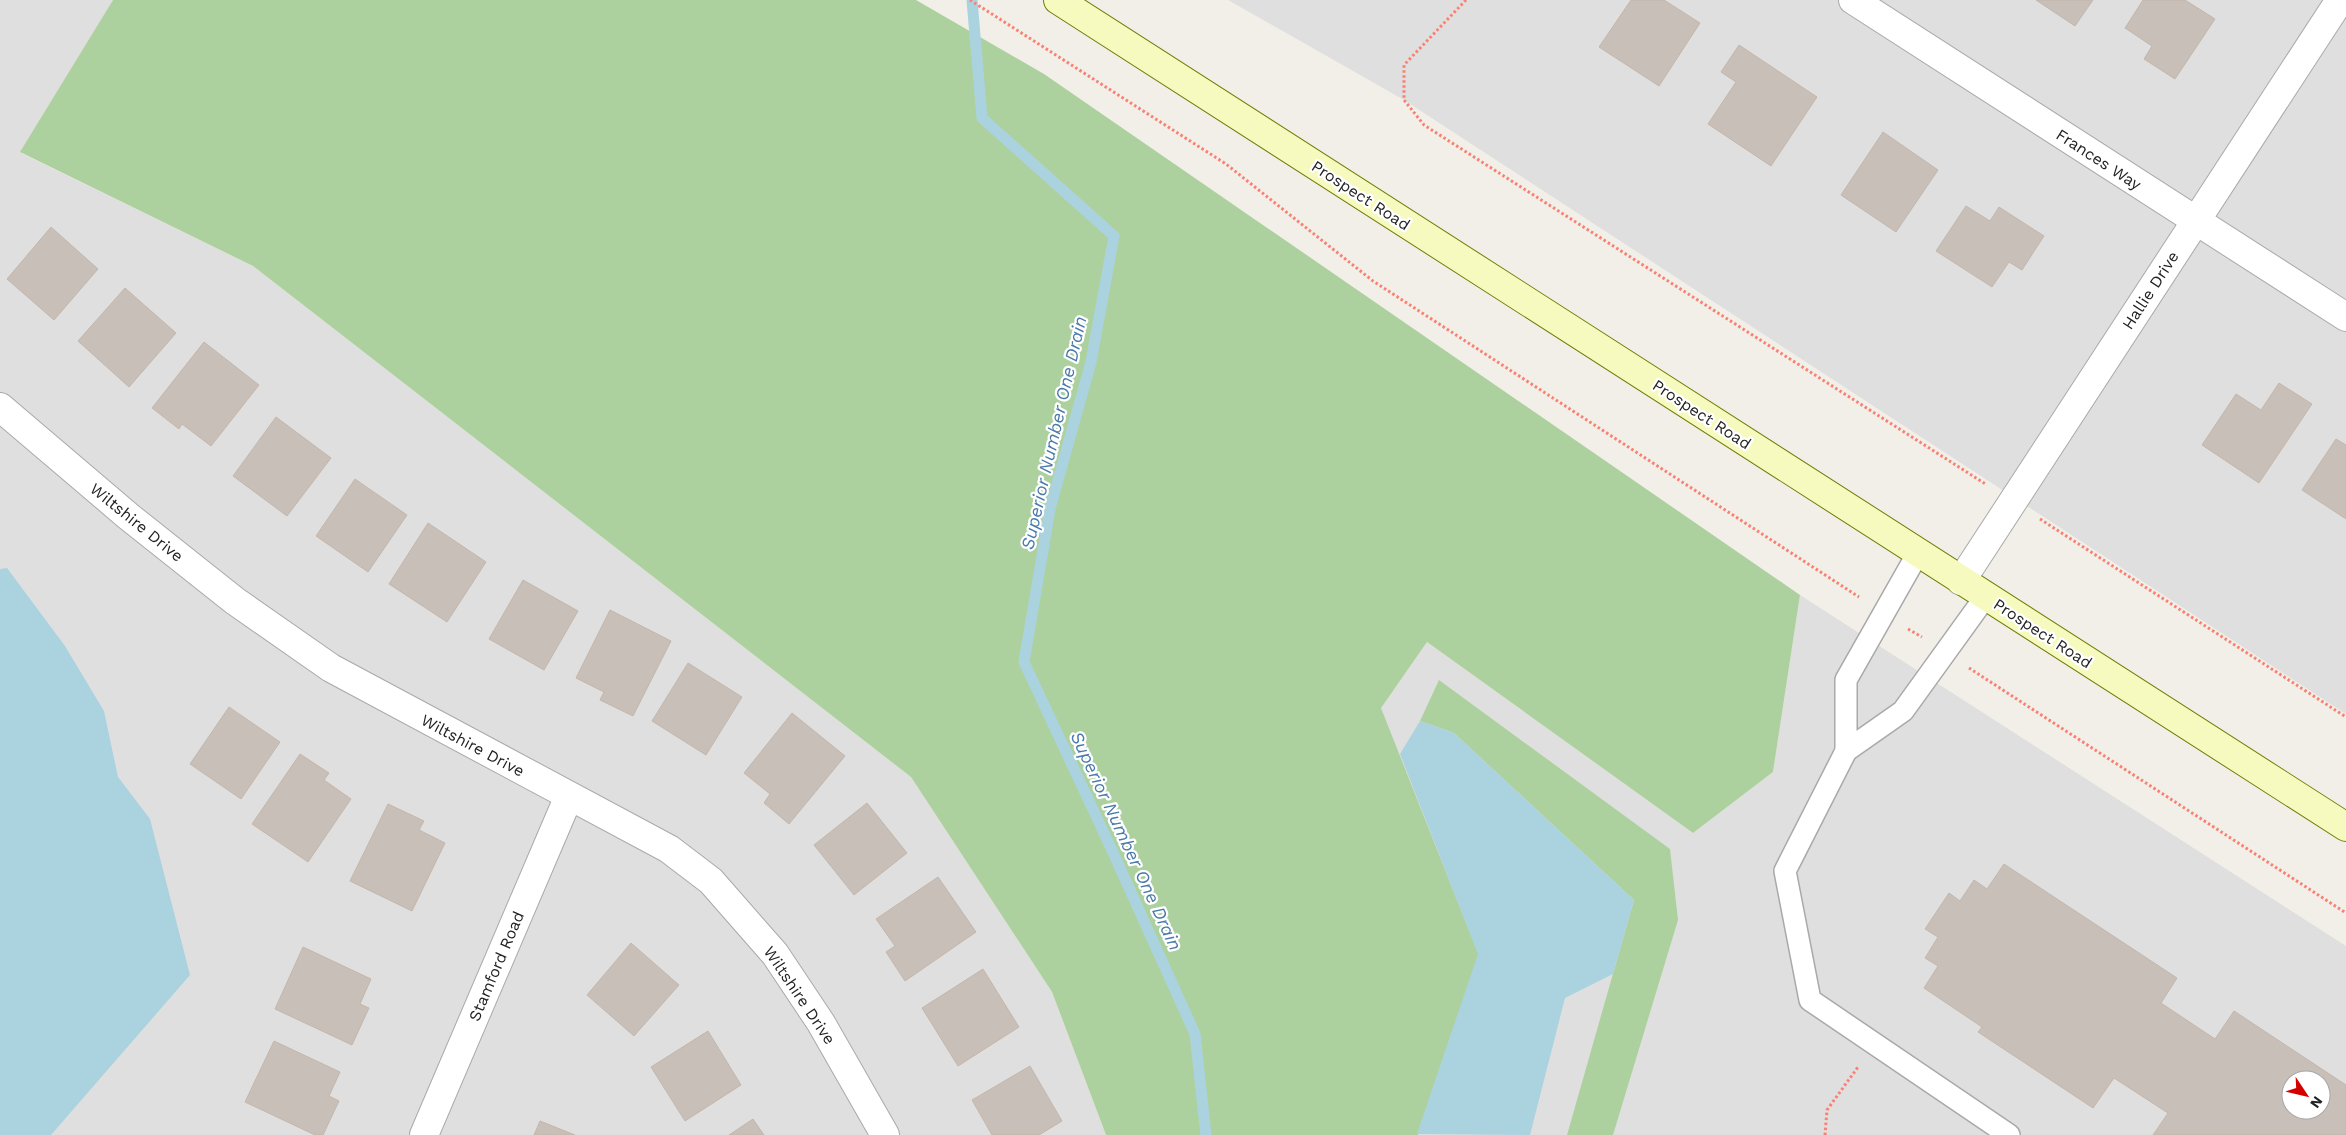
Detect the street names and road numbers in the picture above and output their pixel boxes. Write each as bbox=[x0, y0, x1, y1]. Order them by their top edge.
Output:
street label: Frances Way bbox=[2053, 125, 2145, 194]
street label: Prospect Road bbox=[1308, 157, 1414, 234]
street label: Hallie Drive bbox=[2118, 248, 2183, 333]
street label: Prospect Road bbox=[1649, 376, 1755, 453]
street label: Wiltshire Drive bbox=[86, 479, 187, 566]
street label: Prospect Road bbox=[1990, 595, 2096, 672]
street label: Wiltshire Drive bbox=[418, 710, 528, 781]
street label: Stamford Road bbox=[465, 908, 528, 1024]
street label: Wiltshire Drive bbox=[760, 943, 839, 1048]

